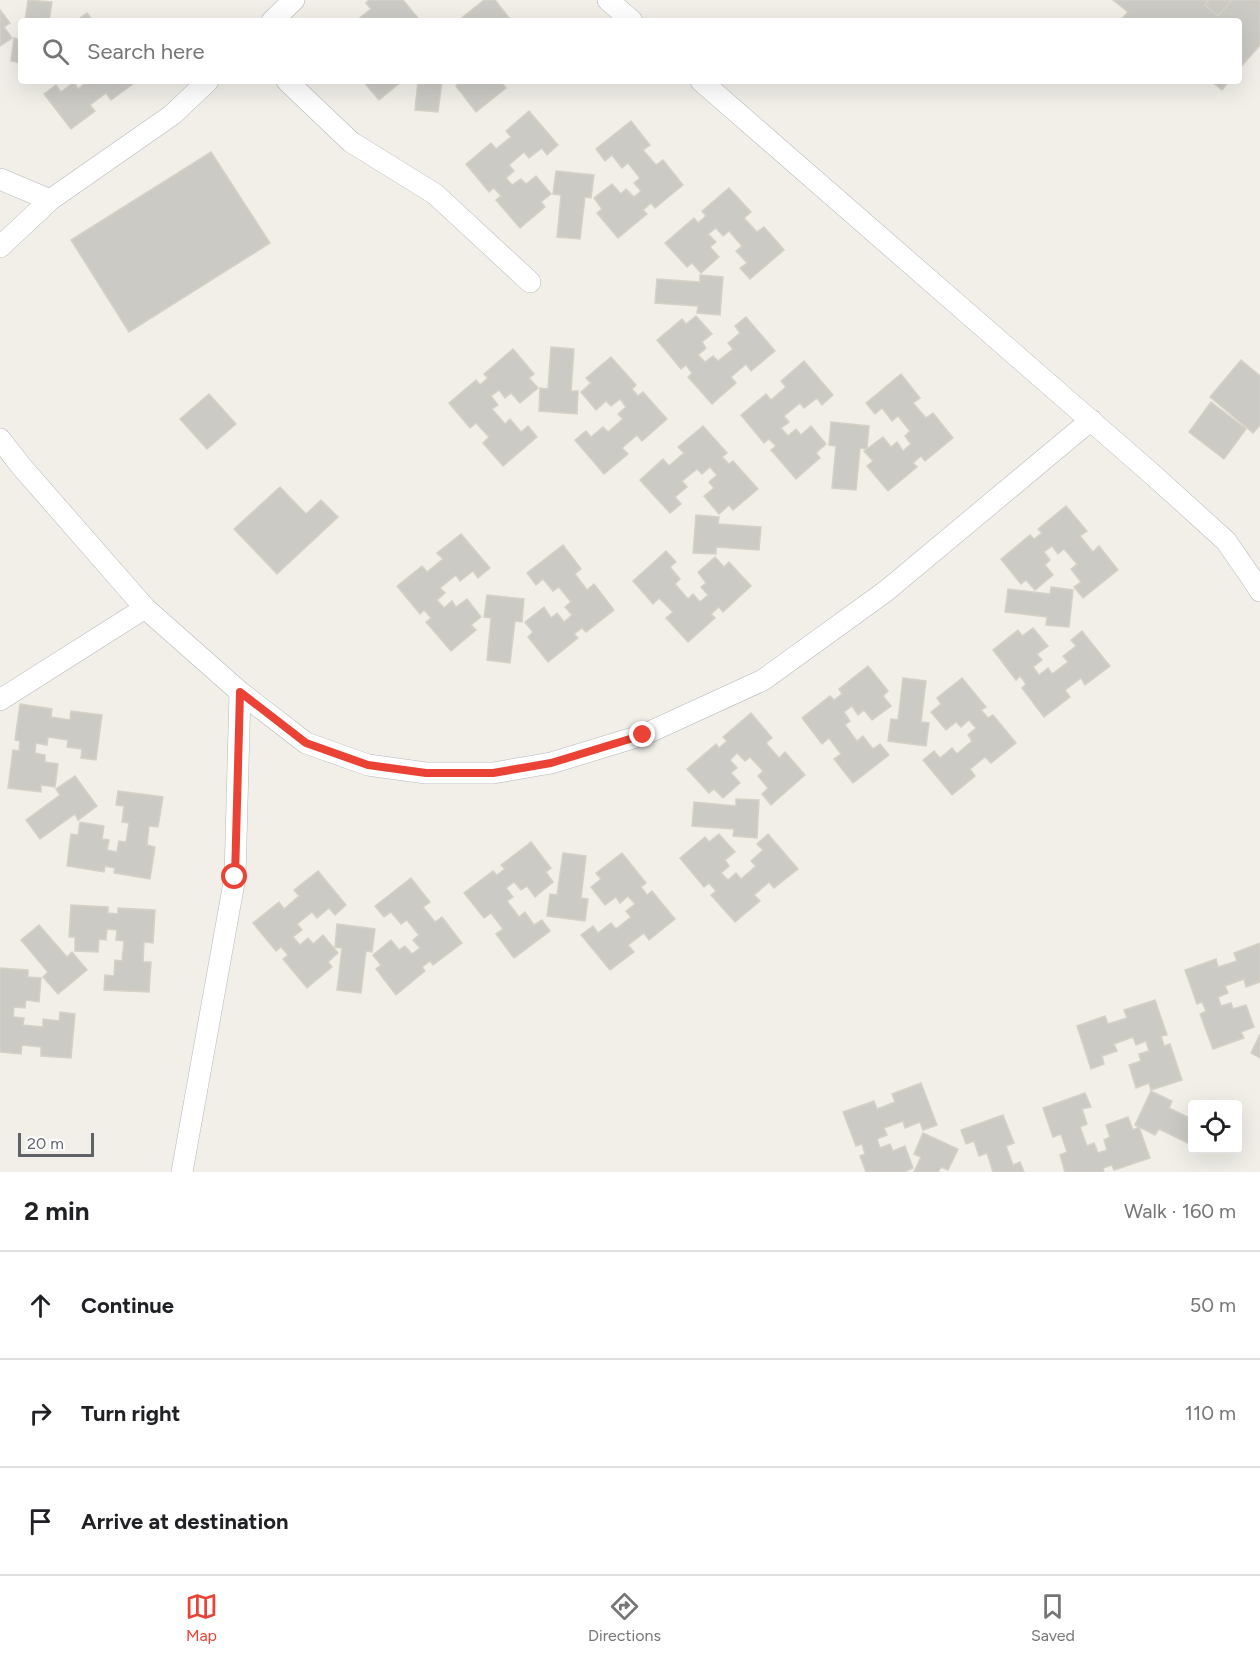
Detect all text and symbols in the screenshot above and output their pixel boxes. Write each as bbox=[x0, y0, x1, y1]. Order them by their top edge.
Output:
search box bbox=[18, 18, 1242, 84]
icon: search bbox=[39, 35, 72, 68]
text: Search here bbox=[87, 38, 205, 65]
route end bbox=[629, 721, 655, 747]
route start bbox=[221, 863, 247, 889]
map controls bbox=[1188, 1100, 1242, 1154]
button: locate bbox=[1188, 1100, 1242, 1154]
scale bar bbox=[18, 1130, 94, 1158]
text: 20 m bbox=[27, 1134, 64, 1153]
text: 2 min bbox=[24, 1195, 90, 1227]
text: Walk · 160 m bbox=[1124, 1199, 1236, 1223]
icon: ahead bbox=[24, 1289, 57, 1322]
text: Continue bbox=[81, 1292, 174, 1319]
text: 50 m bbox=[1190, 1293, 1236, 1317]
icon: right bbox=[24, 1397, 57, 1430]
text: Turn right bbox=[81, 1400, 180, 1427]
text: 110 m bbox=[1185, 1401, 1236, 1425]
icon: arrive bbox=[24, 1505, 57, 1538]
text: Arrive at destination bbox=[81, 1508, 289, 1535]
tab: Map bbox=[185, 1590, 218, 1645]
tab: Directions bbox=[588, 1590, 661, 1645]
tab: Saved bbox=[1031, 1590, 1075, 1645]

